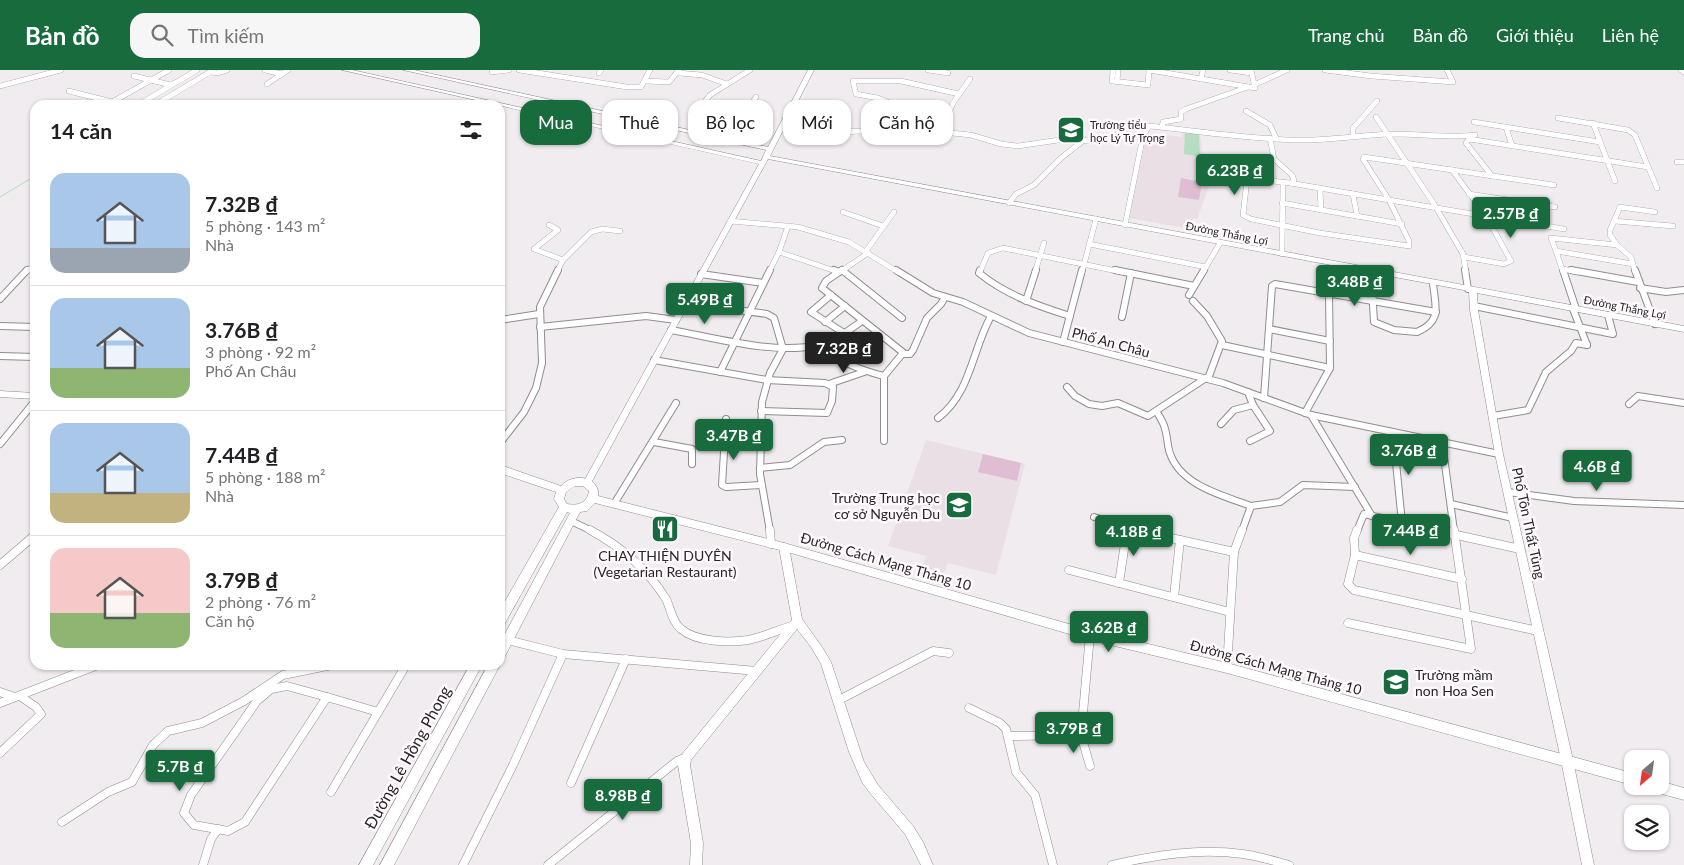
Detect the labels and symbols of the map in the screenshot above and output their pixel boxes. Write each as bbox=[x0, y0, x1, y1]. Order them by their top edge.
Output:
school or university icon: Trường tiểu học Lý Tự Trọng bbox=[1056, 115, 1086, 145]
place label: Trường tiểu học Lý Tự Trọng bbox=[1090, 118, 1165, 144]
pin: 6.23B ₫ bbox=[1189, 154, 1281, 196]
pin: 2.57B ₫ bbox=[1465, 196, 1557, 239]
street label: Đường Thắng Lợi bbox=[1185, 219, 1270, 247]
pin: 3.48B ₫ bbox=[1309, 264, 1401, 307]
pin: 5.49B ₫ bbox=[659, 282, 751, 325]
street label: Đường Thắng Lợi bbox=[1583, 293, 1668, 321]
street label: Phố An Châu bbox=[1070, 323, 1152, 361]
pin: 7.32B ₫ bbox=[798, 332, 890, 374]
pin: 3.47B ₫ bbox=[688, 418, 780, 461]
pin: 3.76B ₫ bbox=[1363, 434, 1455, 476]
pin: 4.6B ₫ bbox=[1556, 450, 1638, 492]
street label: Phố Tôn Thất Tùng bbox=[1509, 466, 1549, 580]
place label: Trường Trung học cơ sở Nguyễn Du bbox=[832, 489, 940, 522]
school or university icon: Trường Trung học cơ sở Nguyễn Du bbox=[944, 490, 974, 520]
restaurant icon: CHAY THIỆN DUYÊN (Vegetarian Restaurant) bbox=[650, 514, 680, 544]
pin: 4.18B ₫ bbox=[1088, 514, 1180, 557]
pin: 7.44B ₫ bbox=[1365, 514, 1457, 556]
street label: Đường Cách Mạng Tháng 10 bbox=[799, 528, 973, 594]
place label: CHAY THIỆN DUYÊN (Vegetarian Restaurant) bbox=[594, 547, 737, 580]
pin: 3.62B ₫ bbox=[1063, 610, 1155, 653]
street label: Đường Cách Mạng Tháng 10 bbox=[1188, 636, 1364, 698]
place label: Trường mầm non Hoa Sen bbox=[1415, 666, 1494, 699]
school or university icon: Trường mầm non Hoa Sen bbox=[1381, 667, 1411, 697]
street label: Đường Lê Hồng Phong bbox=[360, 682, 454, 832]
pin: 3.79B ₫ bbox=[1028, 712, 1120, 754]
pin: 5.7B ₫ bbox=[139, 750, 221, 792]
north arrow bbox=[1624, 750, 1669, 795]
pin: 8.98B ₫ bbox=[577, 778, 669, 821]

